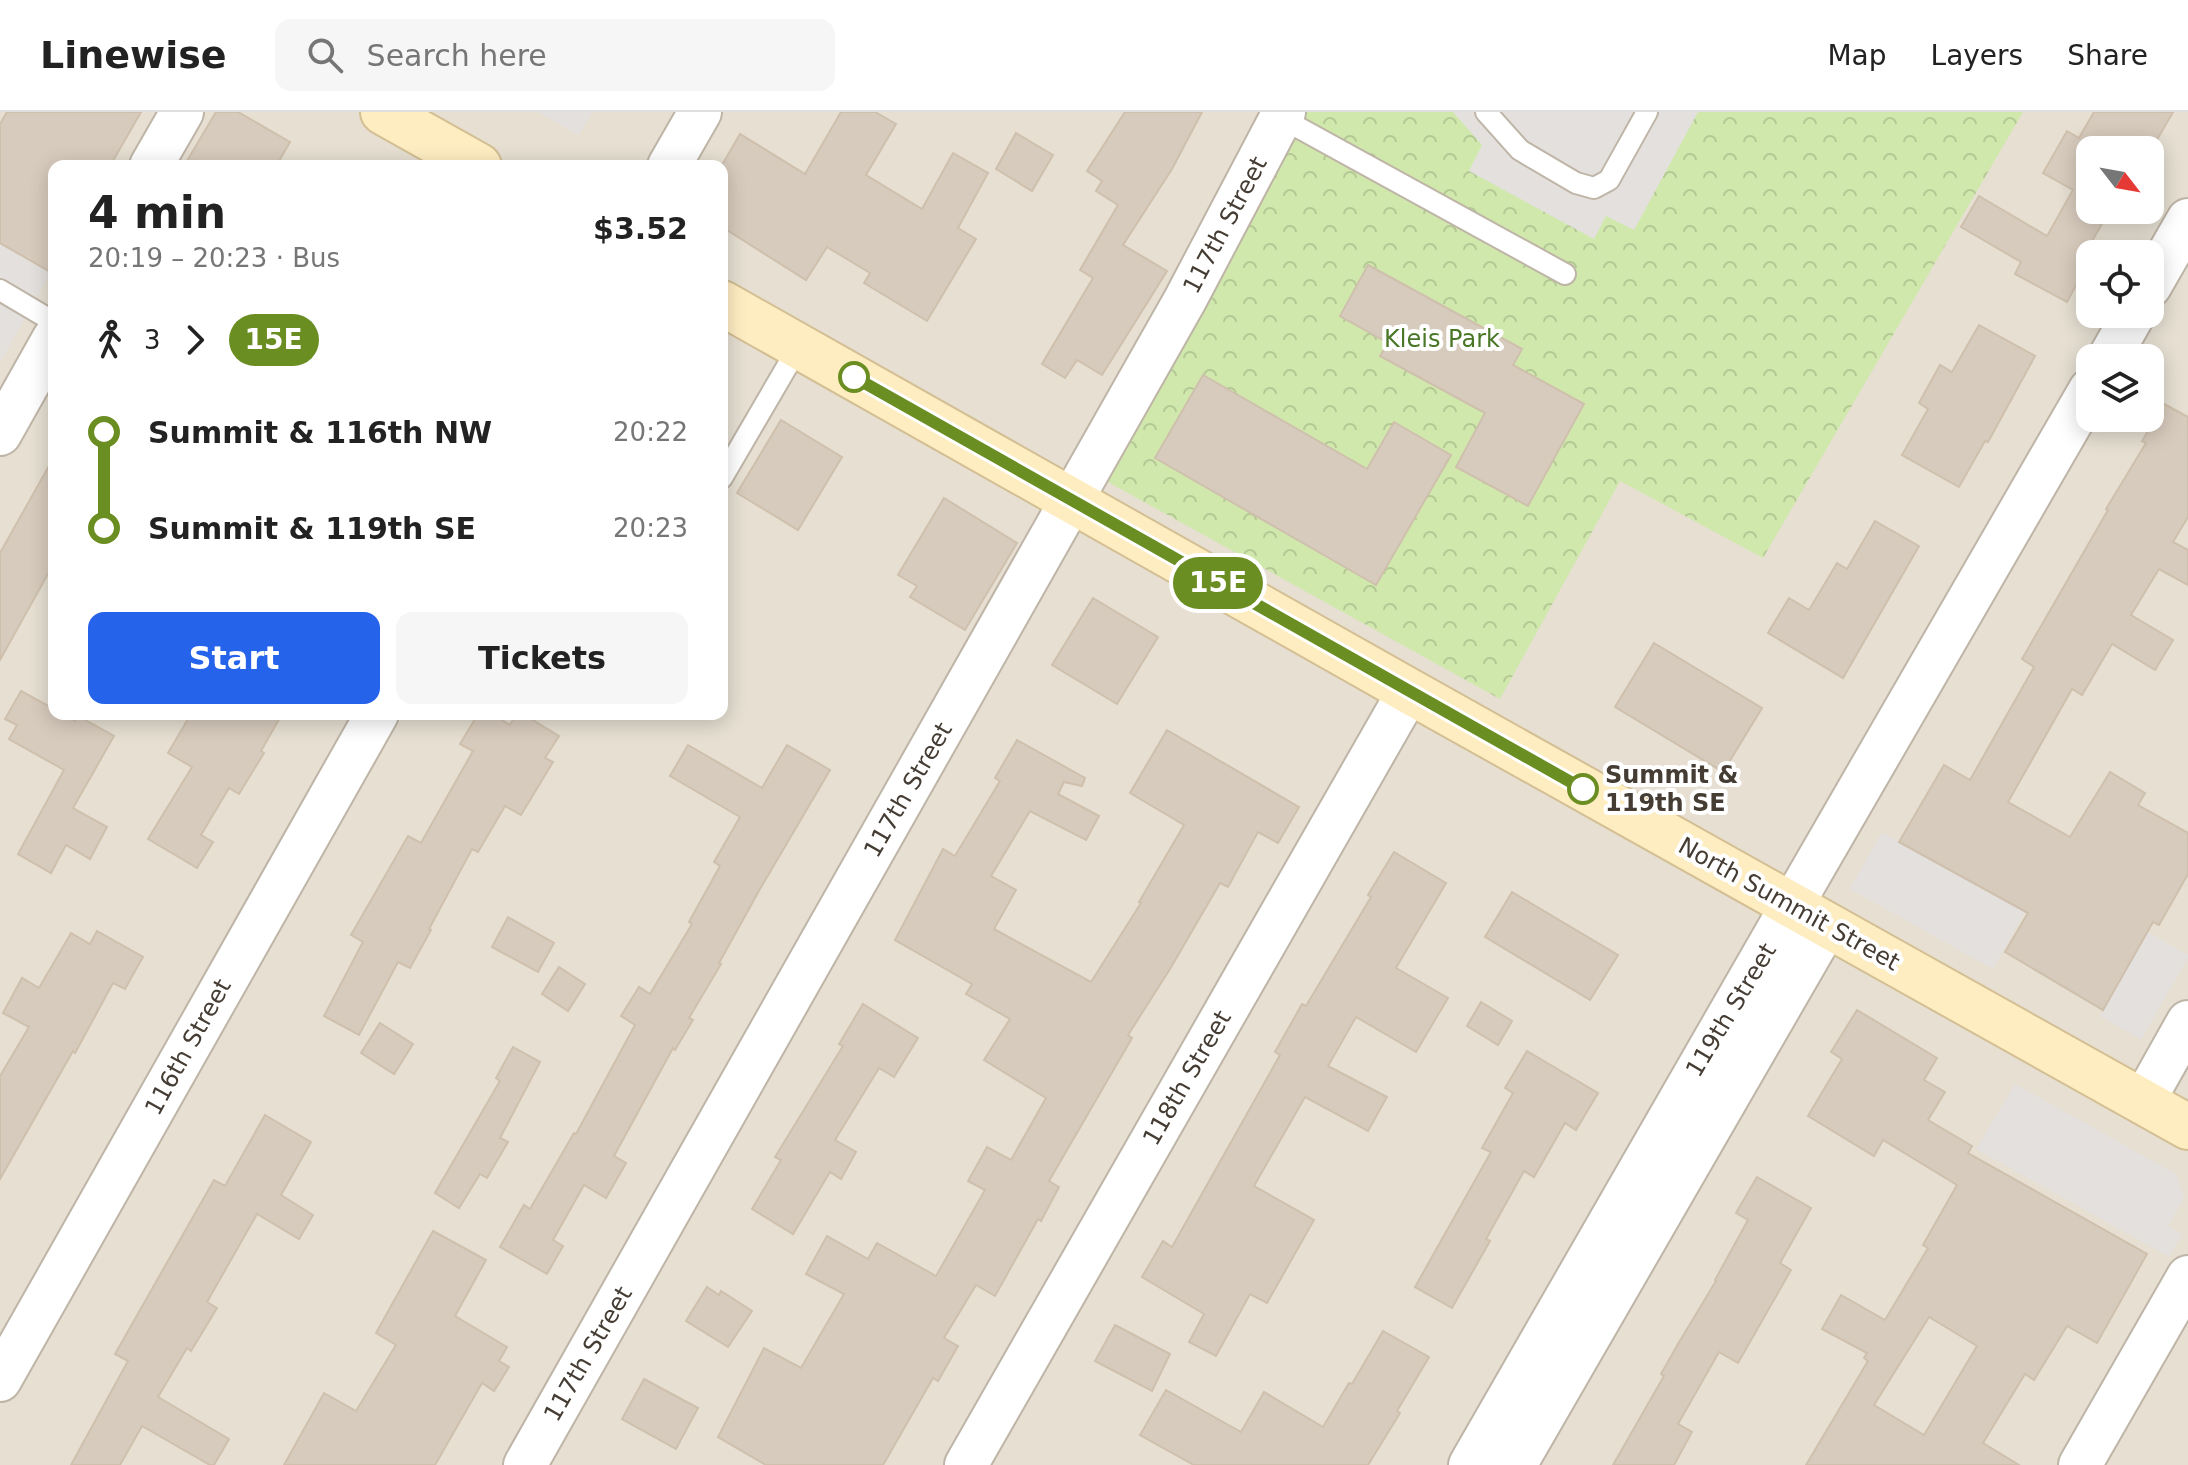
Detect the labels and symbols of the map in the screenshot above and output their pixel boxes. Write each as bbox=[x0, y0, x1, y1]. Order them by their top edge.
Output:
north arrow bbox=[2076, 136, 2164, 224]
street label: 117th Street bbox=[1177, 152, 1273, 298]
park label: Kleis Park bbox=[1384, 325, 1500, 353]
unlabelled marker bbox=[839, 362, 869, 392]
line badge: 15E bbox=[1172, 557, 1264, 609]
street label: 117th Street bbox=[858, 718, 958, 862]
place label: Summit & 119th SE bbox=[1605, 761, 1738, 817]
marker: Summit & 119th SE bbox=[1568, 774, 1598, 804]
street label: North Summit Street bbox=[1674, 831, 1904, 977]
street label: 119th Street bbox=[1680, 938, 1782, 1082]
street label: 116th Street bbox=[139, 974, 237, 1120]
street label: 118th Street bbox=[1137, 1006, 1237, 1150]
street label: 117th Street bbox=[538, 1282, 638, 1426]

